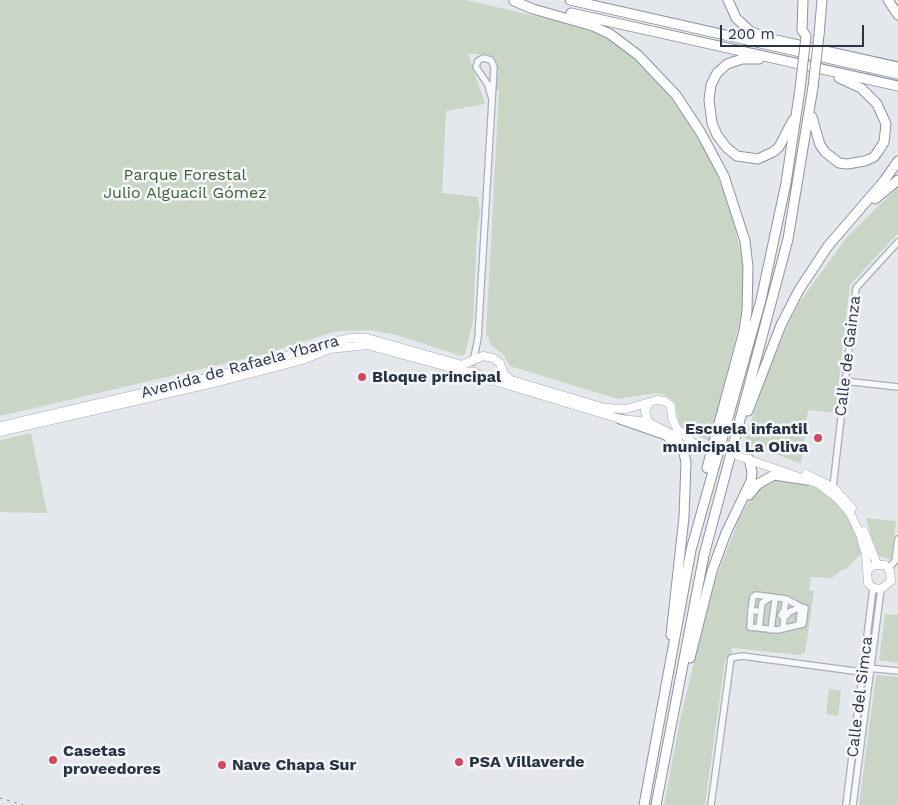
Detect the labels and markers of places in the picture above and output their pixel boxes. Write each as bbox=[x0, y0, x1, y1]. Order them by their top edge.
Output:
place label: Bloque principal bbox=[372, 367, 501, 387]
marker: Bloque principal bbox=[356, 371, 368, 383]
place label: Escuela infantil municipal La Oliva bbox=[662, 419, 808, 457]
marker: Escuela infantil municipal La Oliva bbox=[812, 432, 824, 444]
place label: Casetas proveedores bbox=[63, 741, 161, 779]
place label: PSA Villaverde bbox=[469, 752, 585, 772]
marker: Casetas proveedores bbox=[47, 754, 59, 766]
place label: Nave Chapa Sur bbox=[232, 755, 356, 775]
marker: PSA Villaverde bbox=[453, 756, 465, 768]
marker: Nave Chapa Sur bbox=[216, 759, 228, 771]

